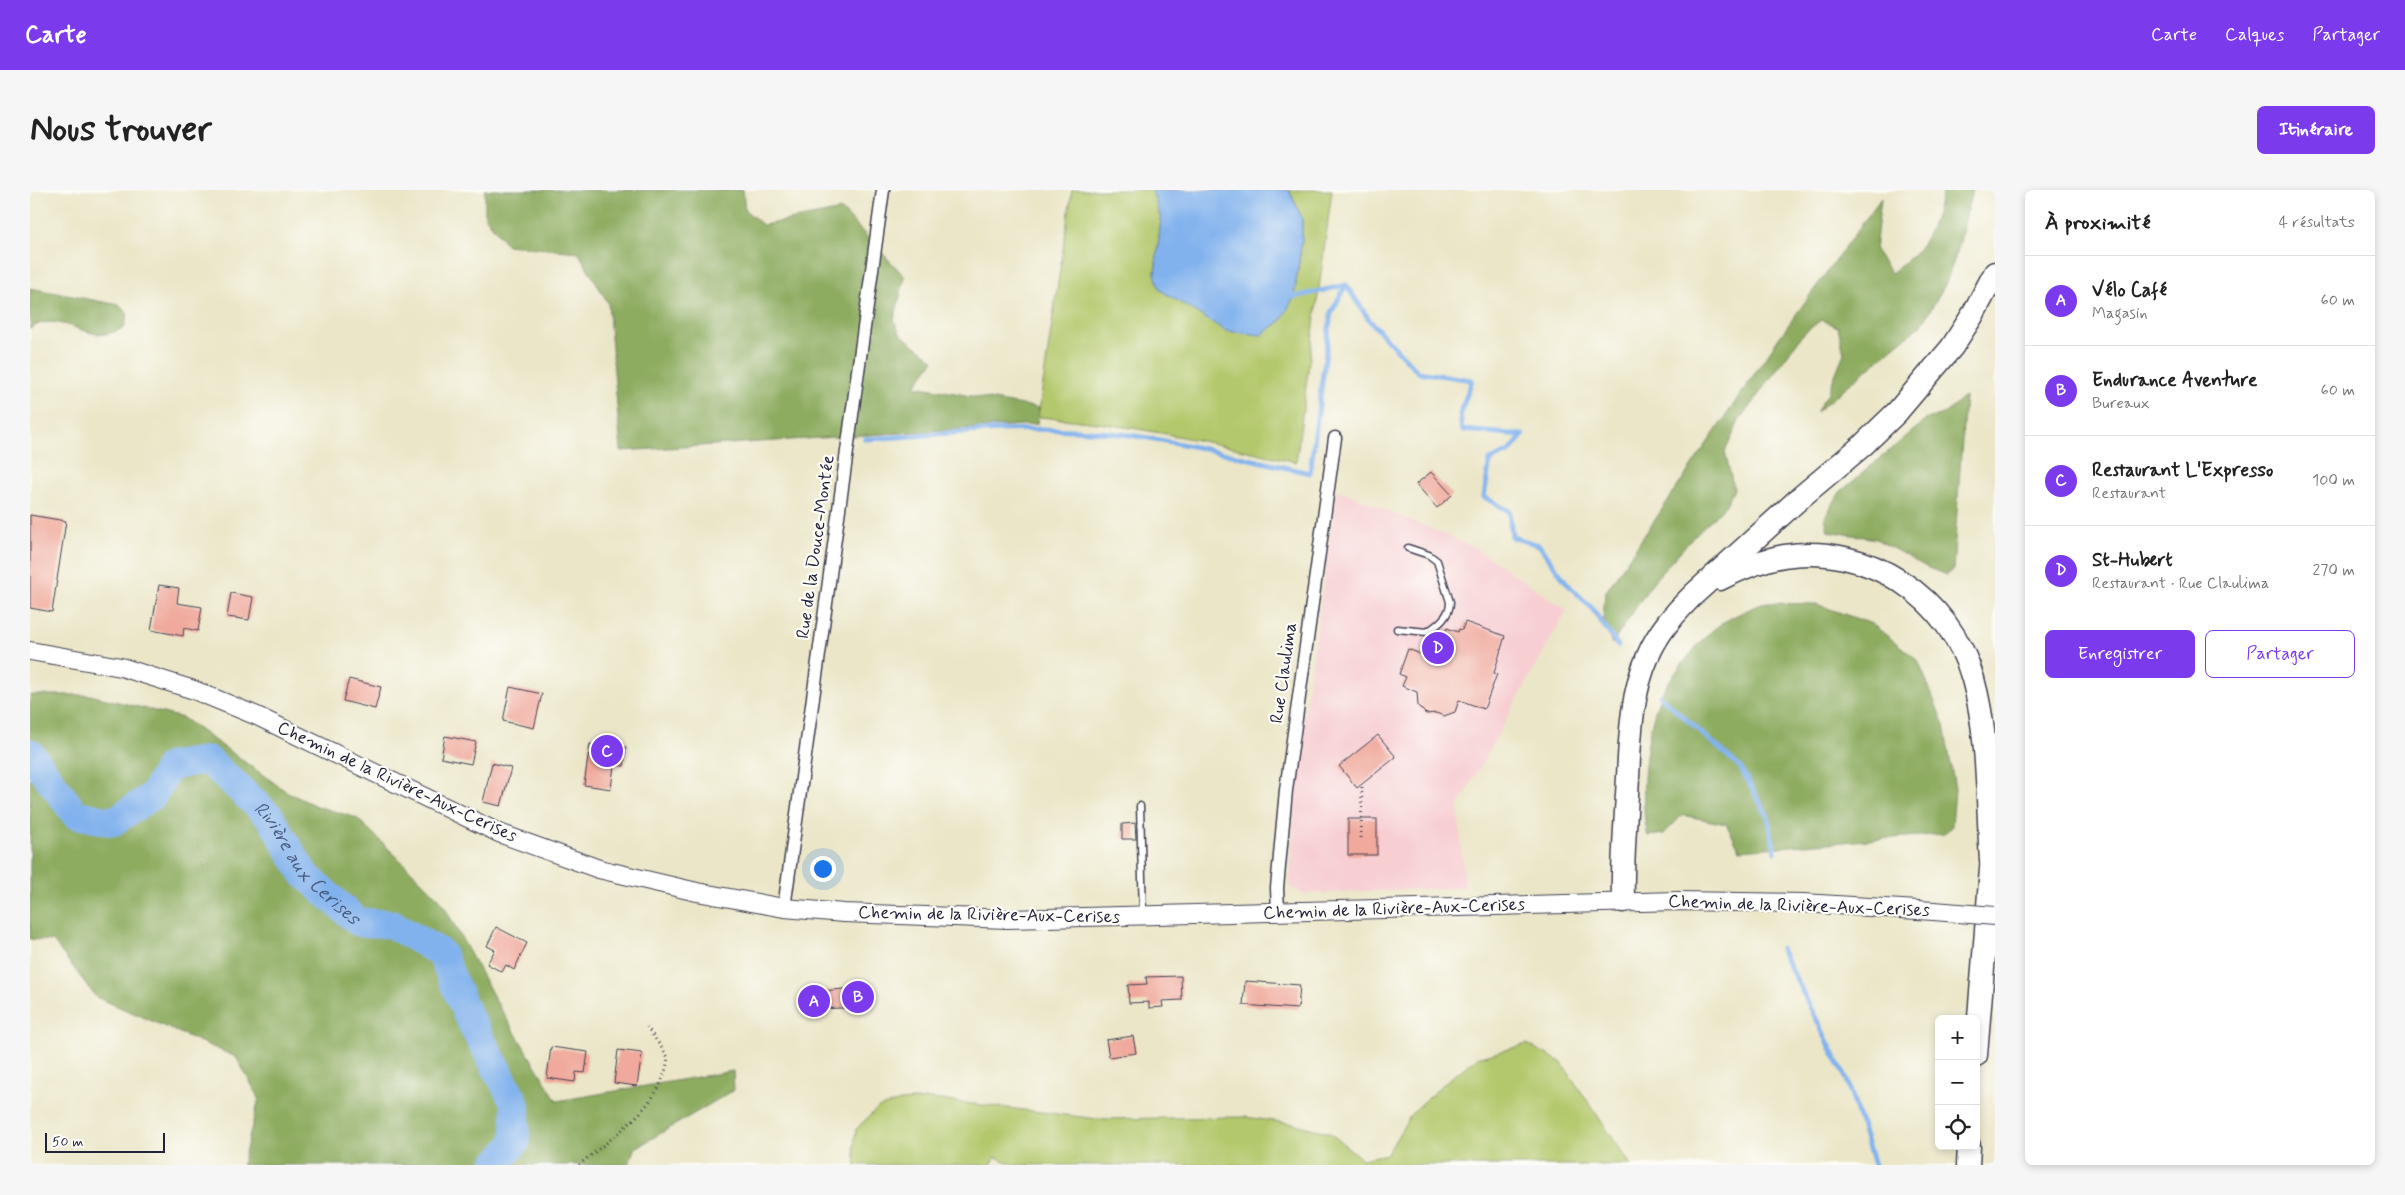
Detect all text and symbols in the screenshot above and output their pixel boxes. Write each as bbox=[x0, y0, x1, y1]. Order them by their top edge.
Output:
text: Carte bbox=[25, 20, 87, 51]
text: Carte bbox=[2151, 23, 2197, 47]
text: Calques bbox=[2225, 23, 2284, 47]
text: Partager bbox=[2312, 23, 2380, 47]
button: Itinéraire bbox=[2257, 106, 2375, 154]
text: Nous trouver bbox=[30, 107, 212, 153]
text: À proximité bbox=[2045, 209, 2151, 237]
text: 4 résultats bbox=[2279, 212, 2355, 233]
text: Vélo Café bbox=[2092, 278, 2167, 303]
text: A bbox=[2056, 290, 2066, 311]
text: 60 m bbox=[2321, 290, 2355, 311]
text: Magasin bbox=[2092, 303, 2148, 324]
text: Endurance Aventure bbox=[2092, 368, 2257, 393]
text: B bbox=[2056, 380, 2066, 401]
text: 60 m bbox=[2321, 380, 2355, 401]
text: Bureaux bbox=[2092, 393, 2150, 414]
street label: Rue de la Douce-Montée bbox=[791, 454, 841, 640]
text: Restaurant L'Expresso bbox=[2092, 458, 2273, 483]
text: C bbox=[2055, 470, 2067, 491]
text: 100 m bbox=[2312, 470, 2355, 491]
text: Restaurant bbox=[2092, 483, 2166, 504]
text: St-Hubert bbox=[2092, 548, 2173, 573]
text: D bbox=[2055, 560, 2067, 581]
text: 270 m bbox=[2312, 560, 2355, 581]
text: Restaurant · Rue Claulima bbox=[2092, 573, 2269, 594]
street label: Rue Claulima bbox=[1265, 621, 1303, 725]
pin: D bbox=[1422, 629, 1454, 667]
button: Enregistrer bbox=[2045, 630, 2195, 678]
button: Partager bbox=[2205, 630, 2355, 678]
street label: Chemin de la Rivière-Aux-Cerises bbox=[273, 716, 521, 848]
pin: C bbox=[591, 732, 623, 770]
water label: Rivière aux Cerises bbox=[249, 796, 366, 931]
your location bbox=[810, 856, 836, 882]
street label: Chemin de la Rivière-Aux-Cerises bbox=[1668, 889, 1930, 923]
street label: Chemin de la Rivière-Aux-Cerises bbox=[1263, 892, 1525, 926]
street label: Chemin de la Rivière-Aux-Cerises bbox=[858, 901, 1120, 929]
pin: B bbox=[842, 978, 874, 1016]
pin: A bbox=[798, 982, 830, 1020]
map controls bbox=[1935, 1015, 1980, 1150]
button: + bbox=[1935, 1015, 1980, 1060]
button: − bbox=[1935, 1060, 1980, 1105]
button: locate bbox=[1935, 1105, 1980, 1150]
scale bar bbox=[45, 1130, 165, 1153]
text: 50 m bbox=[52, 1133, 83, 1151]

